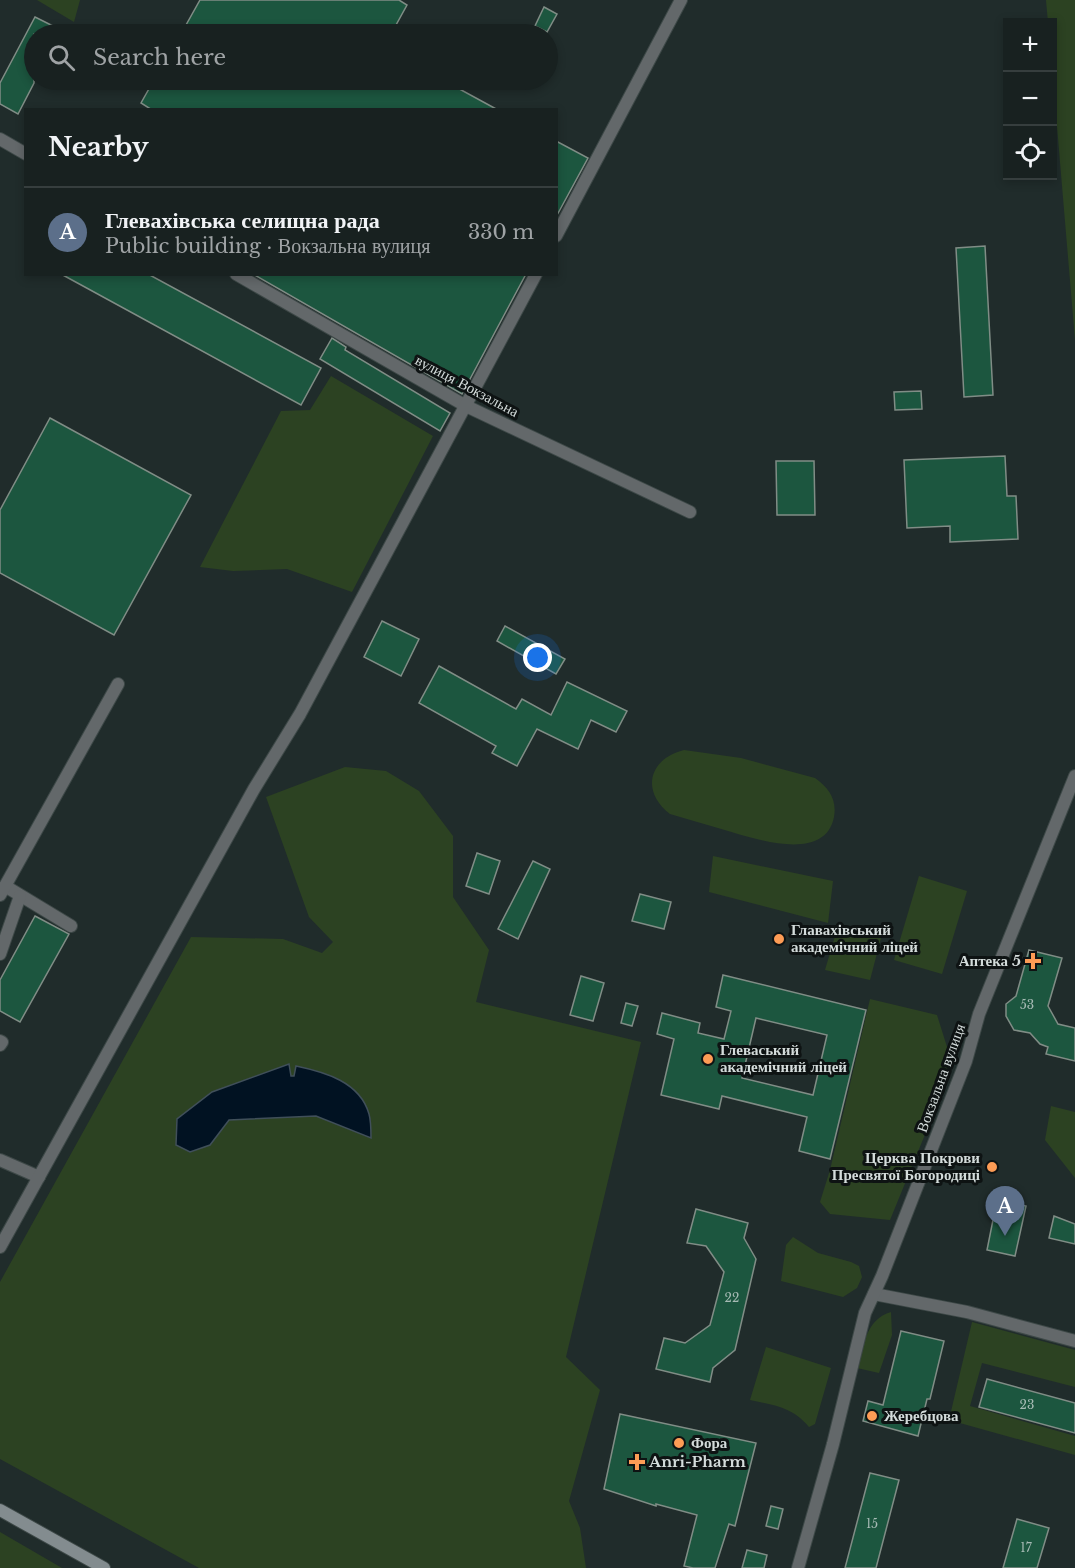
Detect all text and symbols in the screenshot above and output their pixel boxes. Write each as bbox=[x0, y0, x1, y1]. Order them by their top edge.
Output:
map controls bbox=[1003, 18, 1057, 180]
button: + bbox=[1003, 18, 1057, 72]
search box bbox=[24, 24, 558, 90]
icon: search bbox=[45, 41, 78, 74]
text: Search here bbox=[93, 44, 226, 71]
button: − bbox=[1003, 72, 1057, 126]
button: locate bbox=[1003, 126, 1057, 180]
text: Nearby bbox=[48, 131, 149, 163]
text: Глевахівська селищна рада bbox=[105, 207, 380, 234]
text: A bbox=[59, 220, 76, 244]
text: 330 m bbox=[468, 220, 534, 244]
text: Public building · Вокзальна вулиця bbox=[105, 234, 430, 258]
street label: вулиця Вокзальна bbox=[412, 350, 523, 421]
your location bbox=[523, 643, 552, 672]
place label: Главахівський академічний ліцей bbox=[791, 920, 918, 956]
marker: Главахівський академічний ліцей bbox=[772, 932, 786, 946]
place label: Аптека 5 bbox=[959, 951, 1021, 970]
marker: Аптека 5 bbox=[1026, 954, 1040, 968]
house number: 53 bbox=[1020, 997, 1034, 1012]
street label: Вокзальна вулиця bbox=[912, 1021, 969, 1135]
place label: Глеваський академічний ліцей bbox=[720, 1040, 847, 1076]
marker: Глеваський академічний ліцей bbox=[701, 1052, 715, 1066]
place label: Церква Покрови Пресвятої Богородиці bbox=[832, 1148, 980, 1184]
marker: Церква Покрови Пресвятої Богородиці bbox=[985, 1160, 999, 1174]
pin: A bbox=[986, 1186, 1024, 1236]
house number: 22 bbox=[725, 1290, 739, 1305]
house number: 23 bbox=[1020, 1397, 1034, 1412]
place label: Жеребцова bbox=[884, 1406, 959, 1425]
marker: Жеребцова bbox=[865, 1409, 879, 1423]
place label: Фора bbox=[691, 1433, 728, 1452]
marker: Фора bbox=[672, 1436, 686, 1450]
place label: Anri-Pharm bbox=[648, 1452, 746, 1471]
marker: Anri-Pharm bbox=[630, 1455, 644, 1469]
house number: 15 bbox=[866, 1516, 878, 1531]
house number: 17 bbox=[1020, 1540, 1033, 1555]

